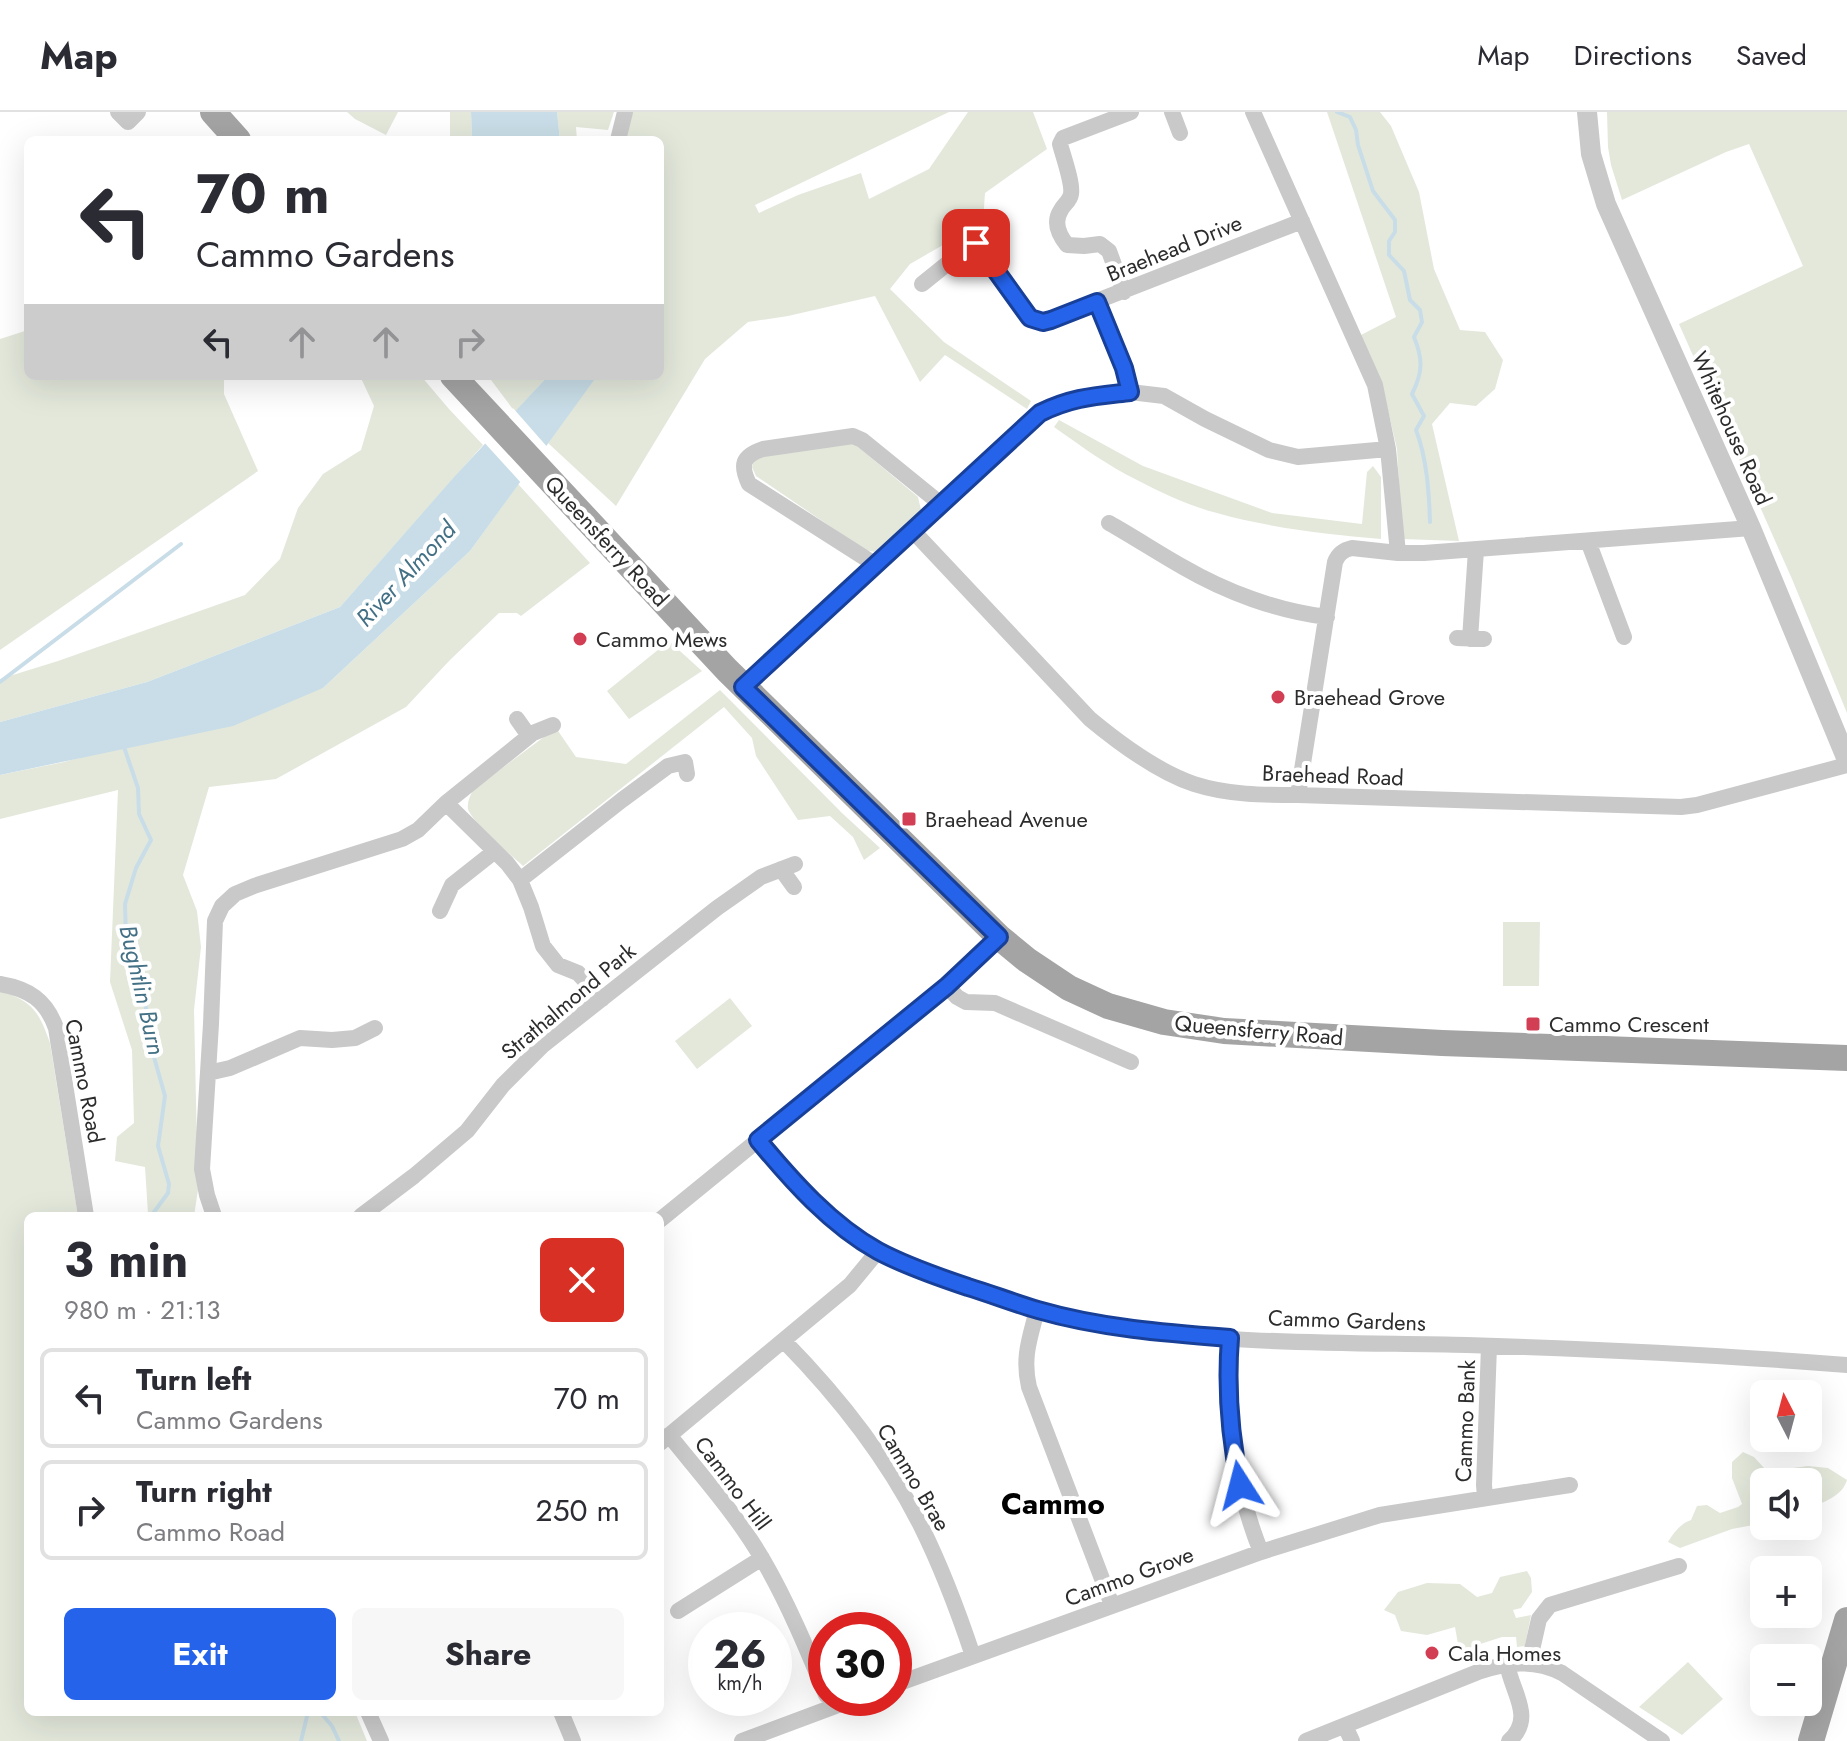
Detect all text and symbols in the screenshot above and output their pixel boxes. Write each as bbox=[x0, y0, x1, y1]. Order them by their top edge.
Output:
text: Map bbox=[40, 28, 118, 83]
text: Map bbox=[1477, 35, 1529, 76]
text: Directions bbox=[1573, 35, 1692, 76]
text: Saved bbox=[1736, 35, 1807, 76]
text: 70 m bbox=[196, 153, 330, 234]
icon: left bbox=[64, 168, 168, 272]
street label: Braehead Drive bbox=[1102, 206, 1246, 290]
pin bbox=[942, 209, 1010, 277]
icon: arrive bbox=[954, 221, 998, 265]
text: Cammo Gardens bbox=[196, 228, 455, 280]
icon: left bbox=[196, 320, 240, 364]
icon: ahead bbox=[280, 320, 324, 364]
icon: ahead bbox=[364, 320, 408, 364]
icon: right bbox=[448, 320, 492, 364]
street label: Whitehouse Road bbox=[1684, 346, 1780, 510]
street label: Queensferry Road bbox=[538, 468, 676, 614]
water label: River Almond bbox=[347, 512, 465, 634]
place label: Cammo Mews bbox=[596, 623, 727, 655]
marker: Cammo Mews bbox=[571, 630, 589, 648]
place label: Braehead Grove bbox=[1294, 681, 1445, 713]
marker: Braehead Grove bbox=[1269, 688, 1287, 706]
street label: Braehead Road bbox=[1262, 757, 1404, 793]
place label: Braehead Avenue bbox=[925, 803, 1088, 835]
marker: Braehead Avenue bbox=[900, 810, 918, 828]
water label: Bughtlin Burn bbox=[111, 921, 174, 1058]
street label: Strathalmond Park bbox=[494, 935, 642, 1067]
street label: Queensferry Road bbox=[1173, 1007, 1345, 1053]
place label: Cammo Crescent bbox=[1549, 1008, 1709, 1040]
marker: Cammo Crescent bbox=[1524, 1015, 1542, 1033]
street label: Cammo Road bbox=[57, 1016, 113, 1146]
text: 3 min bbox=[64, 1226, 188, 1295]
button: close bbox=[540, 1238, 624, 1322]
text: 980 m · 21:13 bbox=[64, 1291, 220, 1329]
street label: Cammo Gardens bbox=[1267, 1301, 1427, 1339]
text: Turn left bbox=[136, 1358, 251, 1401]
street label: Cammo Bank bbox=[1447, 1359, 1483, 1483]
icon: left bbox=[68, 1376, 112, 1420]
text: 70 m bbox=[554, 1377, 620, 1420]
north arrow bbox=[1750, 1380, 1822, 1452]
map controls bbox=[1750, 1380, 1822, 1716]
text: Cammo Gardens bbox=[136, 1401, 323, 1439]
street label: Cammo Brae bbox=[869, 1417, 959, 1537]
street label: Cammo Hill bbox=[687, 1429, 779, 1537]
position arrow bbox=[1198, 1443, 1282, 1527]
button: sound bbox=[1750, 1468, 1822, 1540]
text: Turn right bbox=[136, 1470, 272, 1513]
district label: Cammo bbox=[1001, 1482, 1105, 1525]
icon: right bbox=[68, 1488, 112, 1532]
text: 250 m bbox=[536, 1489, 620, 1532]
text: Cammo Road bbox=[136, 1513, 285, 1551]
street label: Cammo Grove bbox=[1060, 1538, 1198, 1614]
button: + bbox=[1750, 1556, 1822, 1628]
button: Exit bbox=[64, 1608, 336, 1700]
button: Share bbox=[352, 1608, 624, 1700]
speed limit sign: 30 bbox=[808, 1612, 912, 1716]
text: 26 bbox=[714, 1625, 767, 1683]
place label: Cala Homes bbox=[1448, 1637, 1561, 1669]
marker: Cala Homes bbox=[1423, 1644, 1441, 1662]
button: − bbox=[1750, 1644, 1822, 1716]
text: km/h bbox=[717, 1669, 763, 1698]

